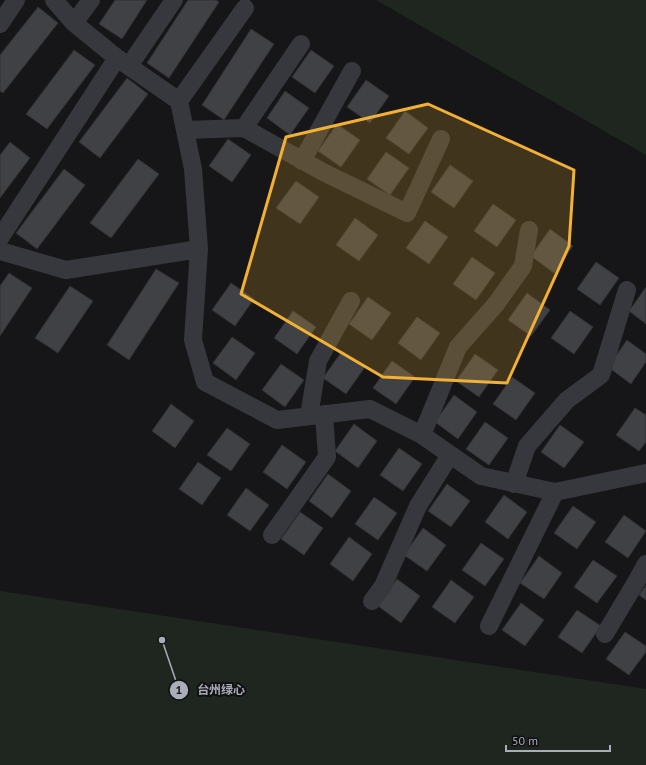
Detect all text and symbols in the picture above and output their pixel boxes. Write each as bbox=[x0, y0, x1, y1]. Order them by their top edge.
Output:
callout: 台州绿心 bbox=[169, 678, 253, 702]
text: 1 bbox=[176, 682, 182, 697]
text: 台州绿心 bbox=[197, 682, 245, 697]
scale bar bbox=[506, 727, 610, 753]
text: 50 m bbox=[512, 733, 538, 748]

